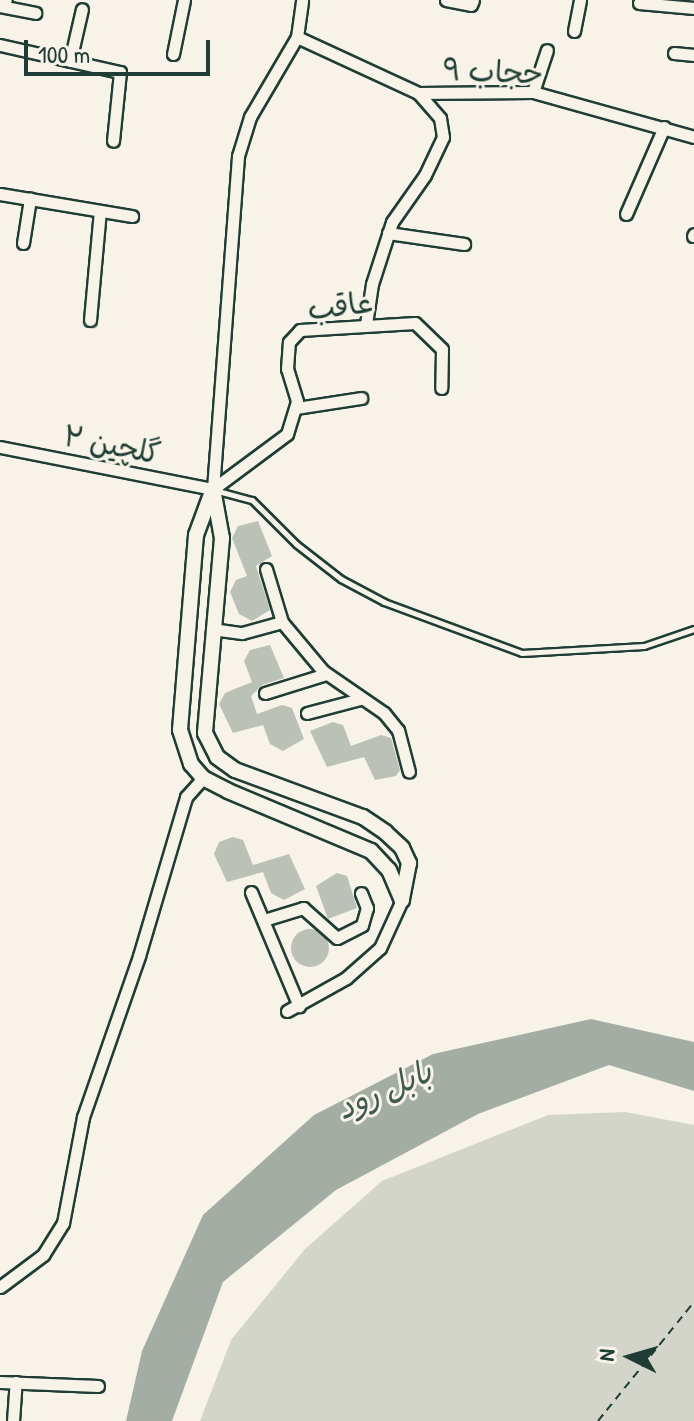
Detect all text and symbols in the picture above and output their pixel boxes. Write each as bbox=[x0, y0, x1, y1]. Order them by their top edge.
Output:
scale bar bbox=[28, 24, 214, 74]
text: 100 m bbox=[38, 38, 90, 70]
street label: حجاب ۹ bbox=[442, 51, 544, 91]
street label: عاقب bbox=[305, 283, 375, 327]
street label: گلچین ۲ bbox=[60, 417, 164, 471]
water label: بابل رود bbox=[330, 1052, 438, 1128]
north arrow bbox=[590, 1317, 670, 1397]
text: N bbox=[591, 1348, 622, 1362]

